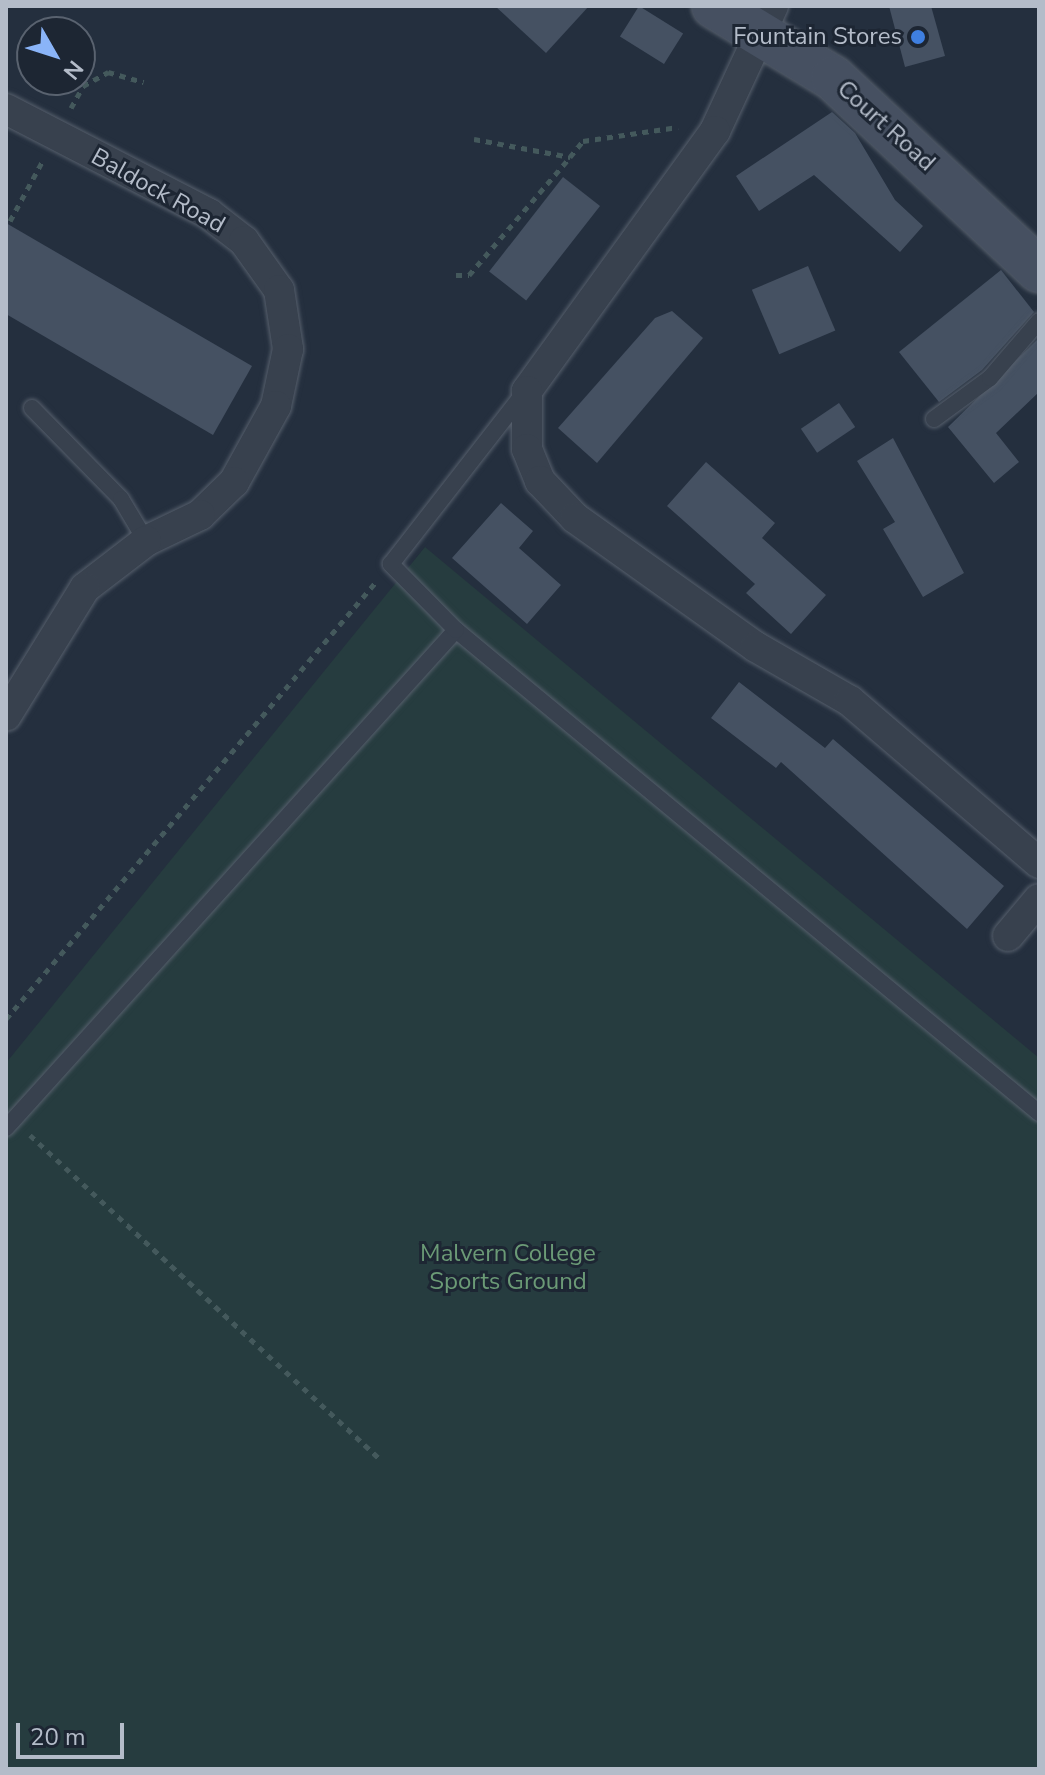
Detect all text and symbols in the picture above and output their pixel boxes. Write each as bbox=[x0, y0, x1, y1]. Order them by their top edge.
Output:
north arrow bbox=[16, 16, 96, 96]
place label: Fountain Stores bbox=[733, 23, 902, 51]
marker: Fountain Stores bbox=[909, 28, 927, 46]
text: N bbox=[56, 54, 90, 86]
street label: Court Road bbox=[831, 75, 941, 177]
street label: Baldock Road bbox=[86, 142, 230, 240]
park label: Malvern College Sports Ground bbox=[420, 1240, 596, 1296]
scale bar bbox=[20, 1707, 128, 1757]
text: 20 m bbox=[30, 1721, 86, 1753]

